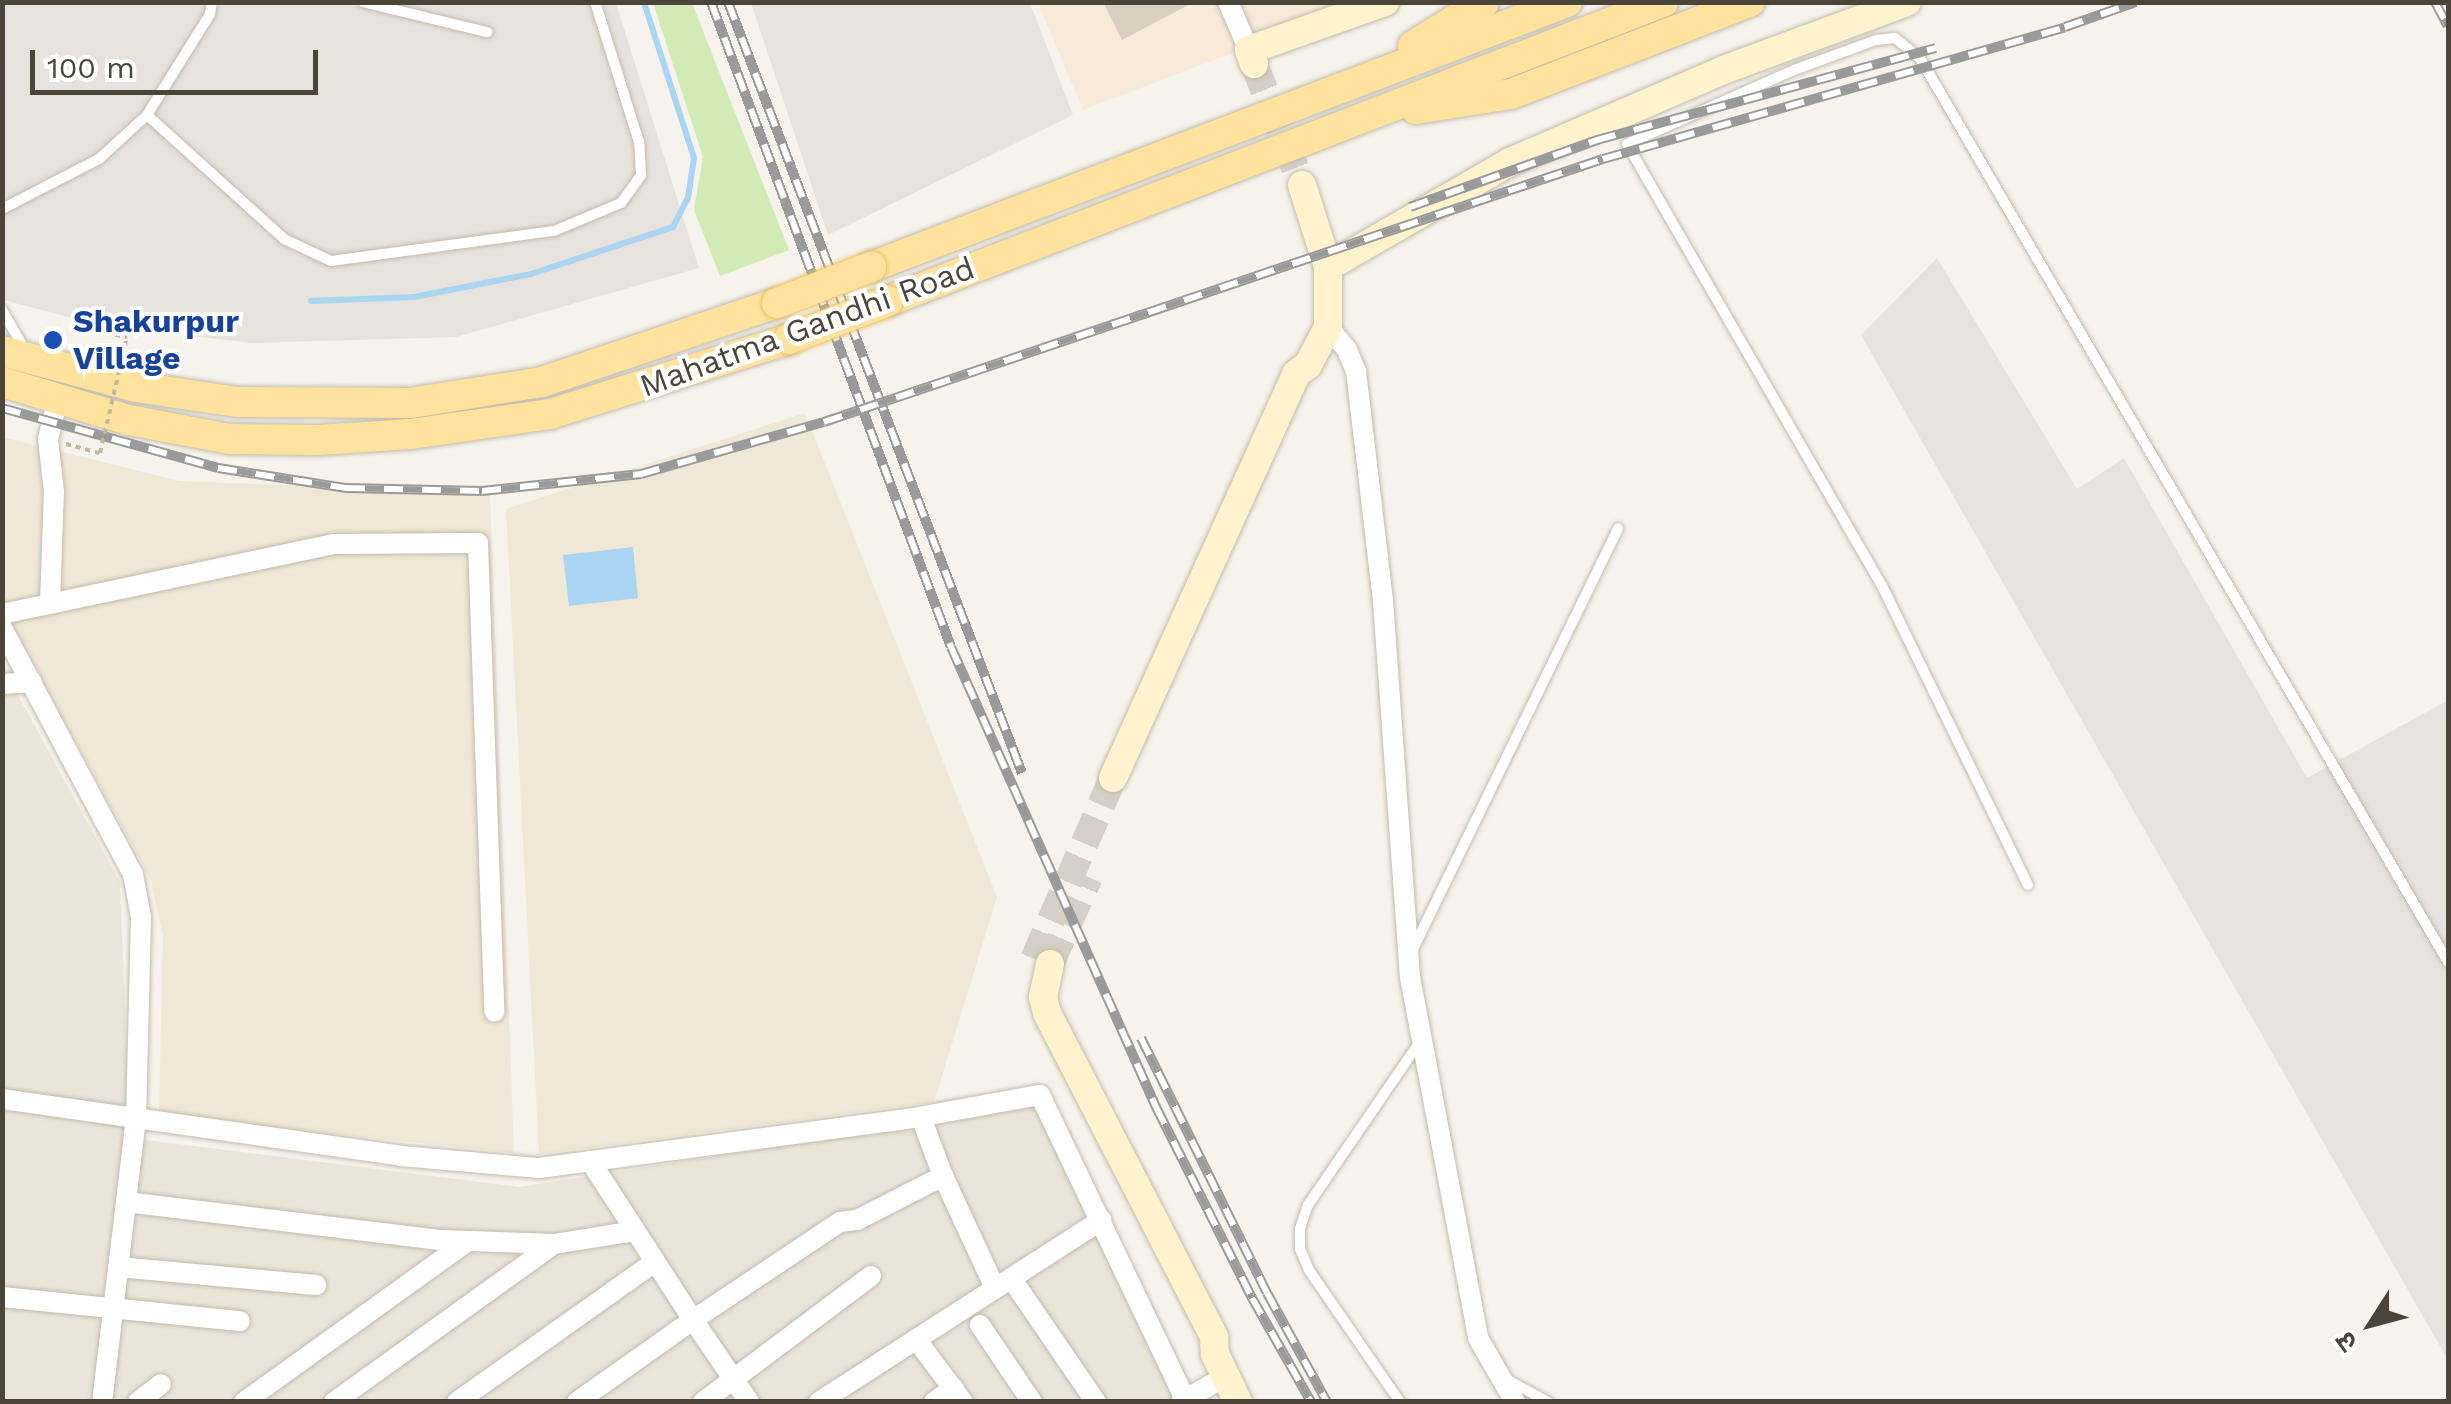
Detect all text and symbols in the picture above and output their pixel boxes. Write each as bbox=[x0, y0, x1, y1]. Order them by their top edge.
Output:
scale bar bbox=[35, 30, 322, 92]
text: 100 m bbox=[47, 50, 135, 85]
street label: Mahatma Gandhi Road bbox=[634, 248, 980, 406]
place label: Shakurpur Village bbox=[73, 303, 239, 378]
marker: Shakurpur Village bbox=[42, 329, 64, 351]
north arrow bbox=[2321, 1274, 2421, 1374]
text: उ bbox=[2328, 1326, 2364, 1358]

